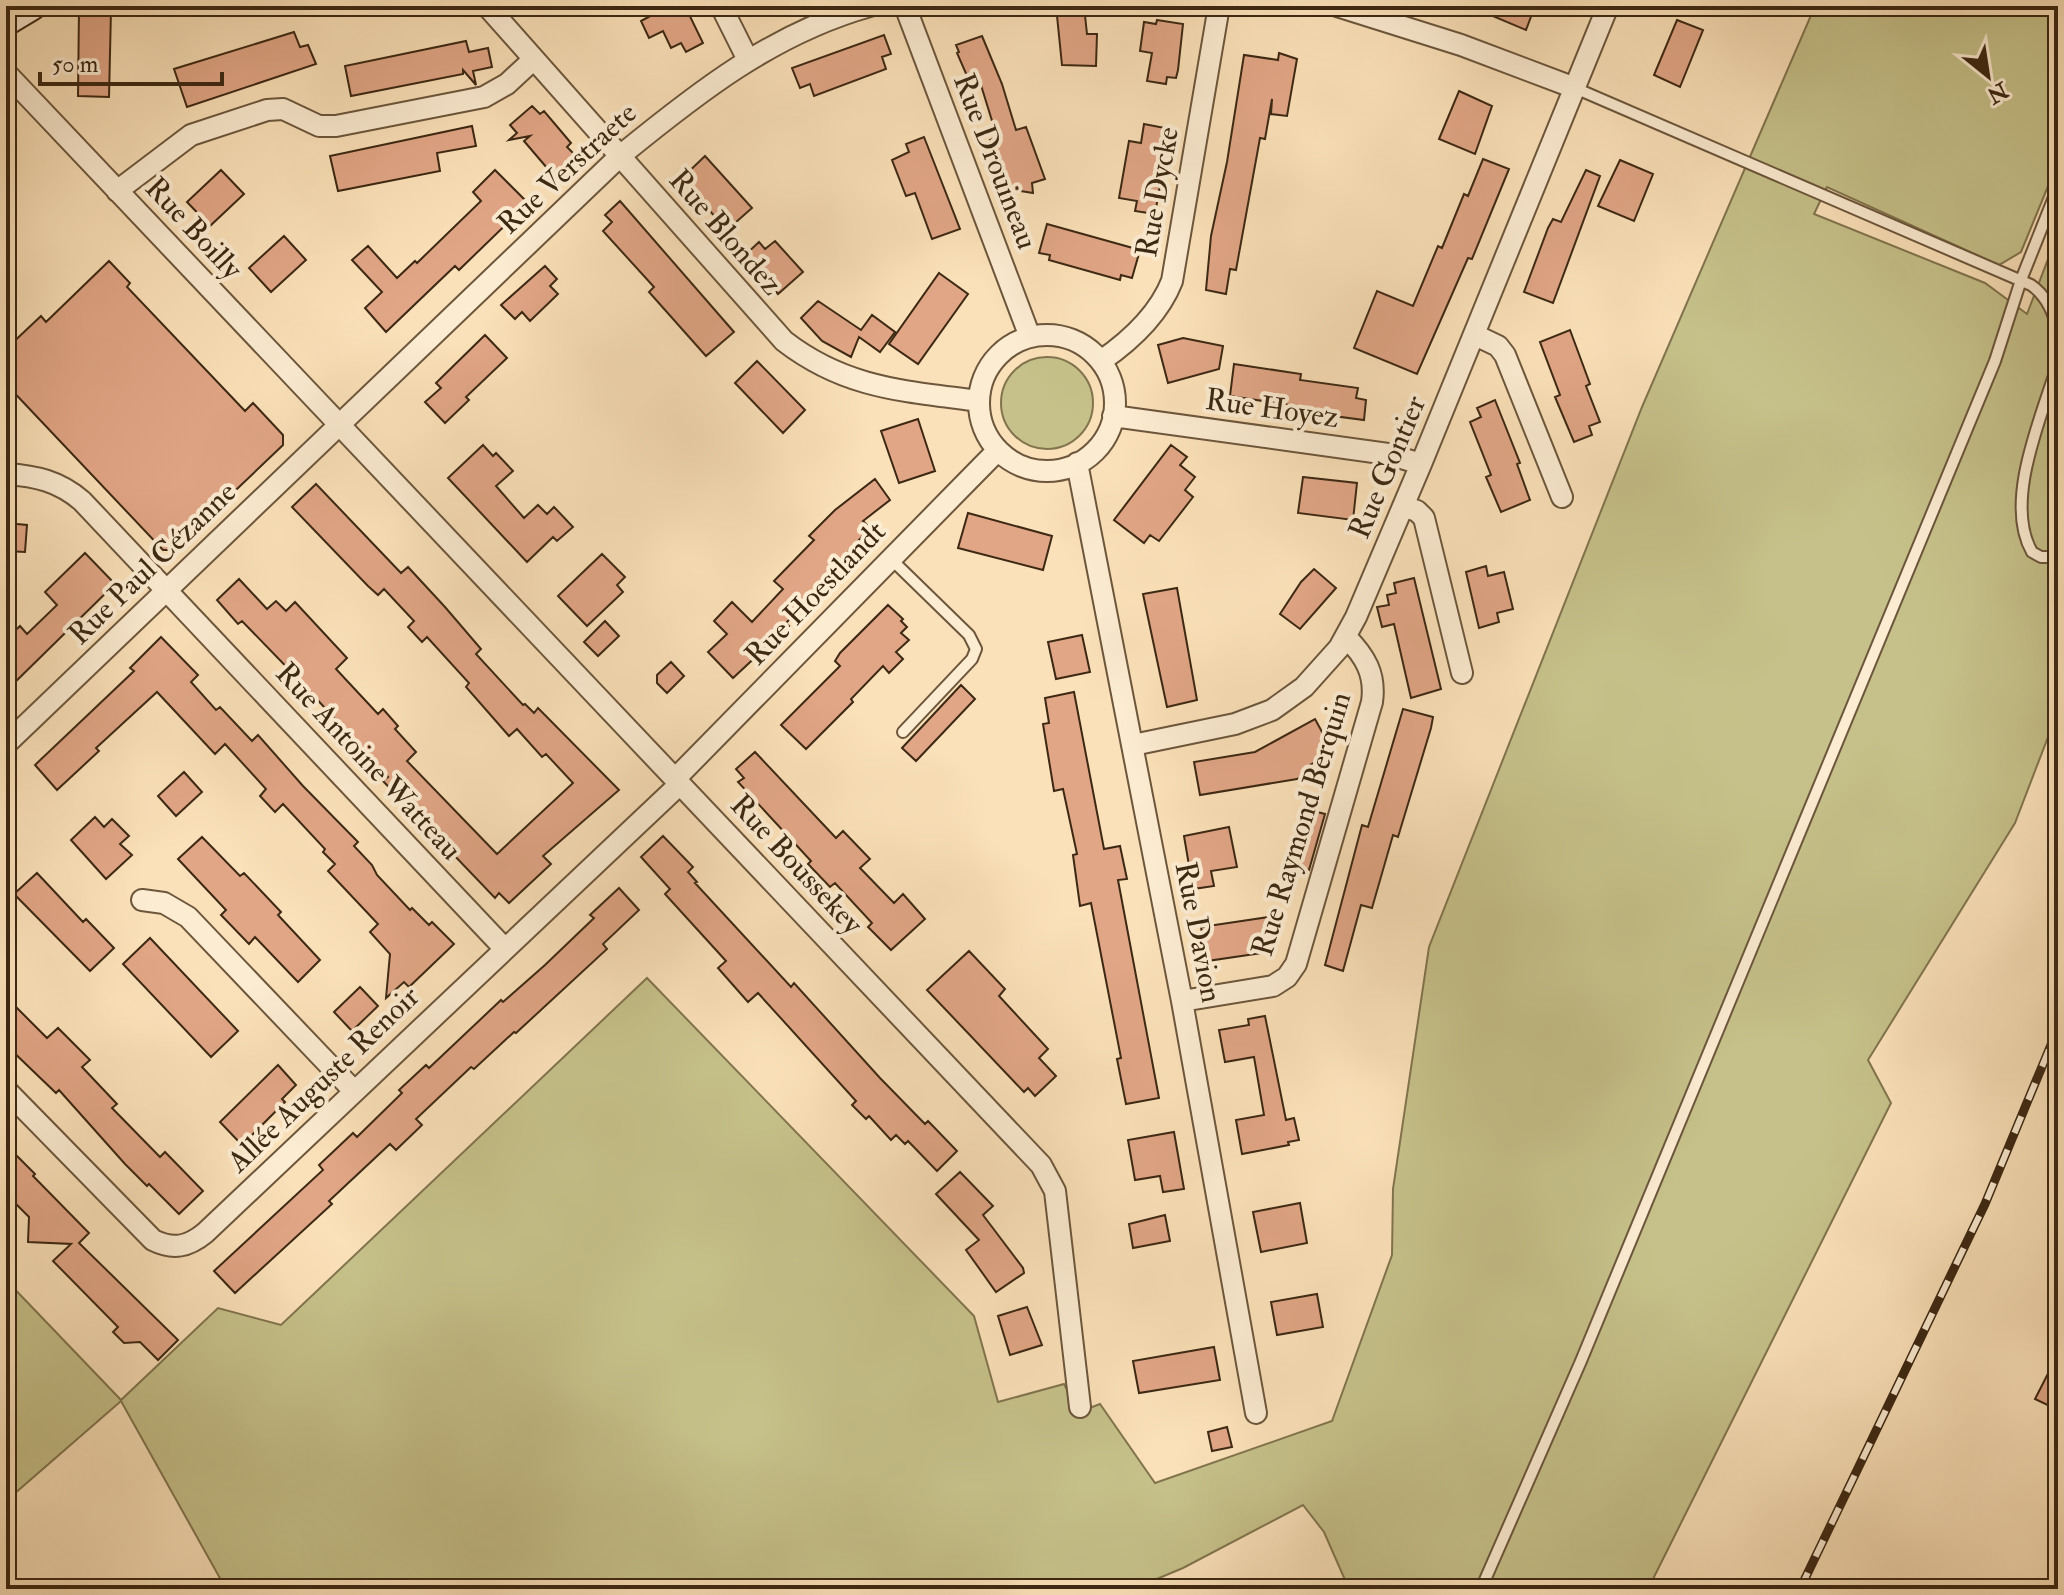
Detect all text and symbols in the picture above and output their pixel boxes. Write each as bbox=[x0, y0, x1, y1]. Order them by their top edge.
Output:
scale bar bbox=[40, 36, 222, 86]
north arrow bbox=[1948, 36, 2028, 116]
text: 50 m bbox=[52, 49, 99, 80]
street label: Rue Drouineau bbox=[945, 68, 1046, 254]
text: N bbox=[1982, 75, 2014, 110]
street label: Rue Verstraete bbox=[490, 95, 644, 242]
street label: Rue Dycke bbox=[1128, 124, 1187, 260]
street label: Rue Blondez bbox=[661, 162, 790, 303]
street label: Rue Boilly bbox=[137, 170, 251, 288]
street label: Rue Hoyez bbox=[1203, 381, 1341, 436]
street label: Rue Gontier bbox=[1341, 390, 1434, 544]
street label: Rue Paul Cézanne bbox=[61, 474, 244, 653]
street label: Rue Hoestlandt bbox=[737, 513, 894, 673]
street label: Rue Antoine Watteau bbox=[268, 655, 470, 868]
street label: Rue Raymond Berquin bbox=[1244, 688, 1359, 961]
street label: Rue Boussekey bbox=[722, 787, 871, 943]
street label: Rue Davion bbox=[1167, 859, 1230, 1006]
street label: Allée Auguste Renoir bbox=[219, 978, 427, 1181]

